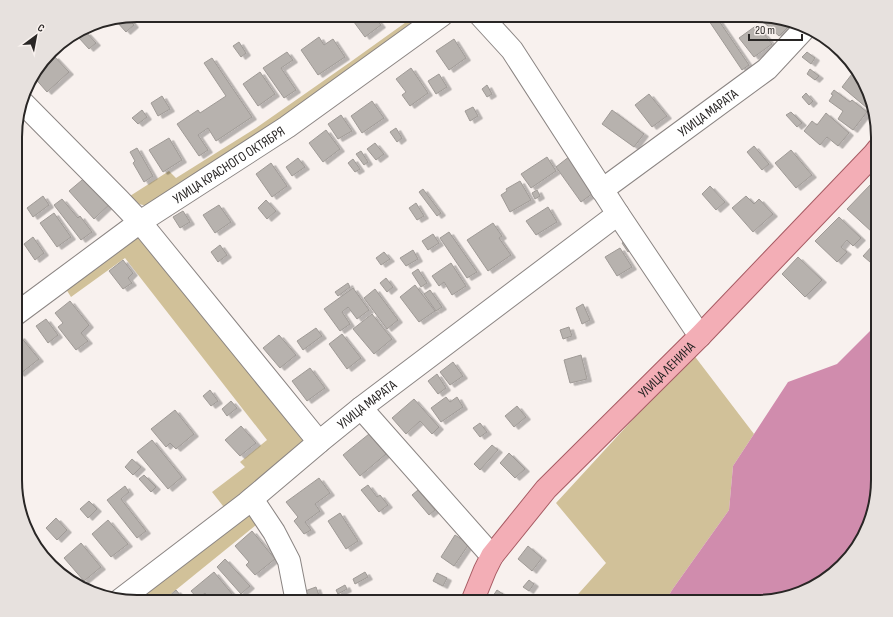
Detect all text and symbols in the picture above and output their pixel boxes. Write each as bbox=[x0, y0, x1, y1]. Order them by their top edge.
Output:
north arrow bbox=[16, 16, 56, 56]
scale bar bbox=[749, 16, 802, 42]
text: С bbox=[35, 21, 47, 35]
text: 20 m bbox=[755, 23, 775, 38]
street label: УЛИЦА МАРАТА bbox=[675, 85, 742, 141]
street label: УЛИЦА КРАСНОГО ОКТЯБРЯ bbox=[170, 123, 288, 208]
street label: УЛИЦА ЛЕНИНА bbox=[635, 337, 699, 401]
street label: УЛИЦА МАРАТА bbox=[334, 376, 401, 433]

